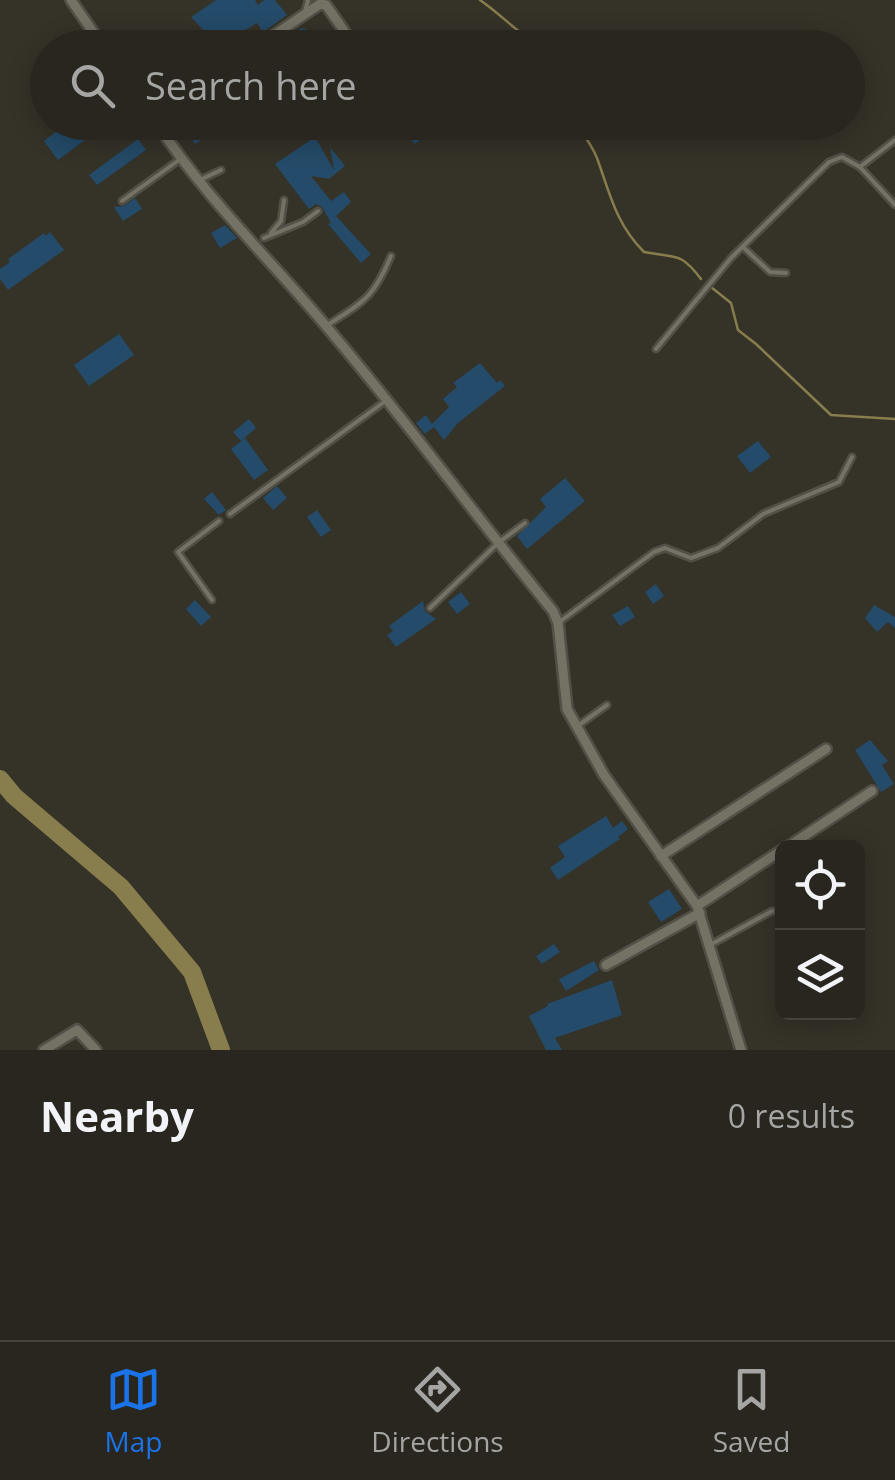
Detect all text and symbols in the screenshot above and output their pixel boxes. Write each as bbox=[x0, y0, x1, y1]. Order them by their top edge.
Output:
search box bbox=[30, 30, 865, 140]
icon: search bbox=[65, 58, 120, 113]
text: Search here bbox=[145, 59, 357, 111]
map controls bbox=[775, 840, 865, 1020]
button: locate bbox=[775, 840, 865, 930]
button: layers bbox=[775, 930, 865, 1020]
text: Nearby bbox=[40, 1087, 194, 1144]
text: 0 results bbox=[728, 1094, 855, 1137]
tab: Map bbox=[104, 1362, 162, 1460]
tab: Directions bbox=[371, 1362, 504, 1460]
tab: Saved bbox=[713, 1362, 790, 1460]

